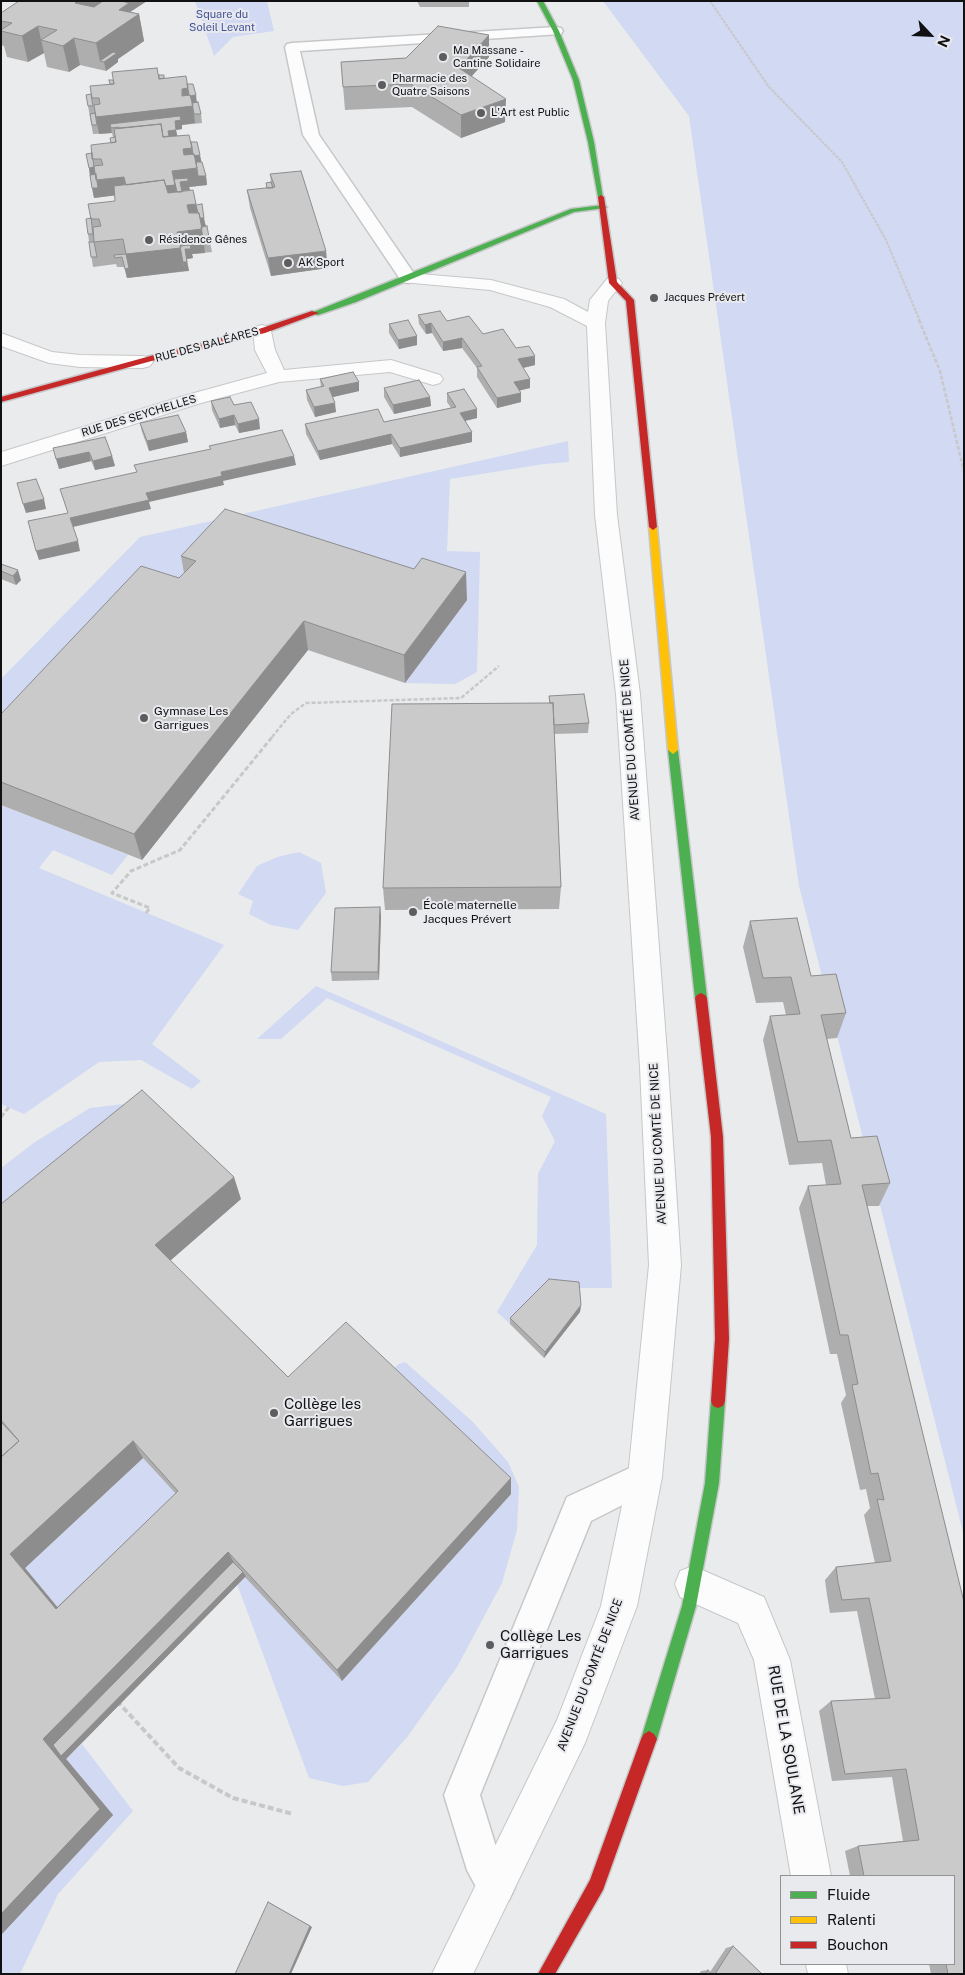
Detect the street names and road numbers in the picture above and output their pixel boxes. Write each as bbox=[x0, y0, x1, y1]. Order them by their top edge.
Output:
street label: RUE DES BALÉARES bbox=[154, 325, 260, 365]
street label: RUE DES SEYCHELLES bbox=[80, 392, 198, 440]
street label: AVENUE DU COMTÉ DE NICE bbox=[617, 659, 643, 821]
street label: AVENUE DU COMTÉ DE NICE bbox=[647, 1063, 669, 1225]
street label: AVENUE DU COMTÉ DE NICE bbox=[554, 1597, 626, 1753]
street label: RUE DE LA SOULANE bbox=[764, 1664, 808, 1816]

